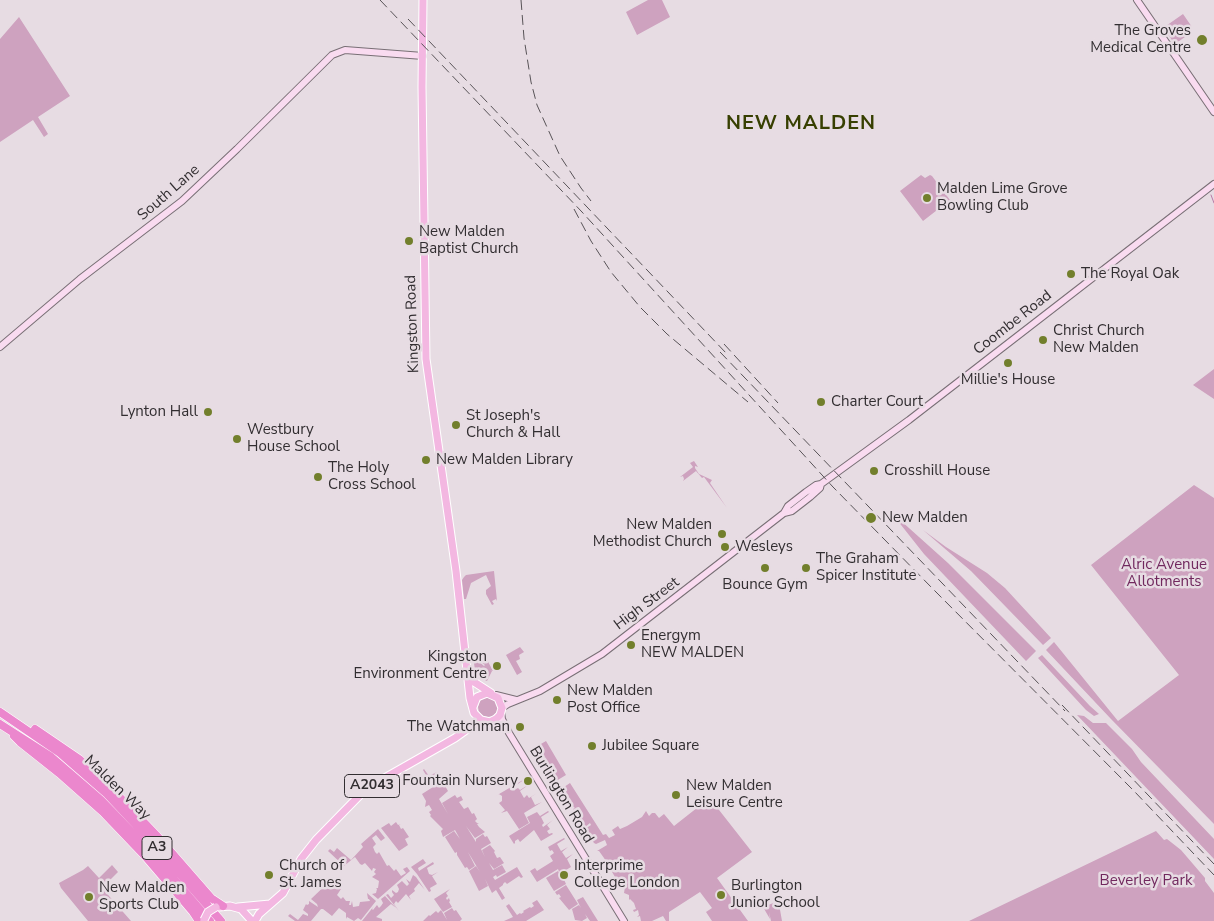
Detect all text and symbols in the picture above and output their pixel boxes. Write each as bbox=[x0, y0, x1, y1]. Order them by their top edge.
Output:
place label: The Groves Medical Centre bbox=[1090, 22, 1191, 57]
marker: The Groves Medical Centre bbox=[1195, 33, 1209, 47]
district label: NEW MALDEN bbox=[725, 112, 877, 136]
street label: South Lane bbox=[134, 161, 204, 225]
place label: Malden Lime Grove Bowling Club bbox=[937, 180, 1068, 215]
marker: Malden Lime Grove Bowling Club bbox=[921, 192, 933, 204]
place label: New Malden Baptist Church bbox=[419, 223, 519, 258]
marker: New Malden Baptist Church bbox=[403, 235, 415, 247]
place label: The Royal Oak bbox=[1081, 265, 1179, 283]
marker: The Royal Oak bbox=[1065, 268, 1077, 280]
street label: Kingston Road bbox=[402, 275, 424, 373]
street label: Coombe Road bbox=[970, 287, 1056, 359]
place label: Christ Church New Malden bbox=[1053, 322, 1144, 357]
marker: Christ Church New Malden bbox=[1037, 334, 1049, 346]
marker: Millie's House bbox=[1002, 357, 1014, 369]
place label: Millie's House bbox=[961, 371, 1055, 389]
place label: Charter Court bbox=[831, 393, 923, 411]
marker: Charter Court bbox=[815, 396, 827, 408]
place label: Lynton Hall bbox=[120, 403, 198, 421]
marker: Lynton Hall bbox=[202, 406, 214, 418]
place label: St Joseph's Church & Hall bbox=[466, 407, 560, 442]
marker: St Joseph's Church & Hall bbox=[450, 419, 462, 431]
place label: Westbury House School bbox=[247, 421, 340, 456]
marker: Westbury House School bbox=[231, 433, 243, 445]
place label: New Malden Library bbox=[436, 451, 573, 469]
marker: New Malden Library bbox=[420, 454, 432, 466]
place label: The Holy Cross School bbox=[328, 459, 416, 494]
place label: Crosshill House bbox=[884, 462, 990, 480]
marker: Crosshill House bbox=[868, 465, 880, 477]
marker: The Holy Cross School bbox=[312, 471, 324, 483]
place label: New Malden bbox=[882, 509, 968, 527]
marker: New Malden bbox=[864, 511, 878, 525]
place label: New Malden Methodist Church bbox=[593, 516, 712, 551]
marker: New Malden Methodist Church bbox=[716, 528, 728, 540]
place label: Wesleys bbox=[735, 538, 793, 556]
marker: Wesleys bbox=[719, 541, 731, 553]
place label: The Graham Spicer Institute bbox=[816, 550, 916, 585]
park label: Alric Avenue Allotments bbox=[1121, 556, 1207, 591]
marker: Bounce Gym bbox=[759, 562, 771, 574]
marker: The Graham Spicer Institute bbox=[800, 562, 812, 574]
street label: High Street bbox=[611, 574, 683, 634]
place label: Bounce Gym bbox=[722, 576, 808, 594]
place label: Energym NEW MALDEN bbox=[641, 627, 744, 662]
marker: Energym NEW MALDEN bbox=[625, 639, 637, 651]
place label: Kingston Environment Centre bbox=[353, 648, 487, 683]
marker: Kingston Environment Centre bbox=[491, 660, 503, 672]
place label: New Malden Post Office bbox=[567, 682, 653, 717]
marker: New Malden Post Office bbox=[551, 694, 563, 706]
place label: The Watchman bbox=[407, 718, 510, 736]
marker: The Watchman bbox=[514, 721, 526, 733]
place label: Jubilee Square bbox=[602, 737, 699, 755]
marker: Jubilee Square bbox=[586, 740, 598, 752]
street label: Burlington Road bbox=[525, 743, 597, 847]
street label: Malden Way bbox=[80, 752, 154, 824]
place label: Fountain Nursery bbox=[402, 772, 518, 790]
road number: A2043 bbox=[344, 774, 400, 798]
marker: Fountain Nursery bbox=[522, 775, 534, 787]
place label: New Malden Leisure Centre bbox=[686, 777, 783, 812]
marker: New Malden Leisure Centre bbox=[670, 789, 682, 801]
road number: A3 bbox=[142, 836, 172, 860]
place label: Church of St. James bbox=[279, 857, 344, 892]
place label: Interprime College London bbox=[574, 857, 680, 892]
marker: Church of St. James bbox=[263, 869, 275, 881]
marker: Interprime College London bbox=[558, 869, 570, 881]
park label: Beverley Park bbox=[1100, 872, 1192, 890]
place label: Burlington Junior School bbox=[731, 877, 820, 912]
place label: New Malden Sports Club bbox=[99, 879, 185, 914]
marker: Burlington Junior School bbox=[715, 889, 727, 901]
marker: New Malden Sports Club bbox=[83, 891, 95, 903]

